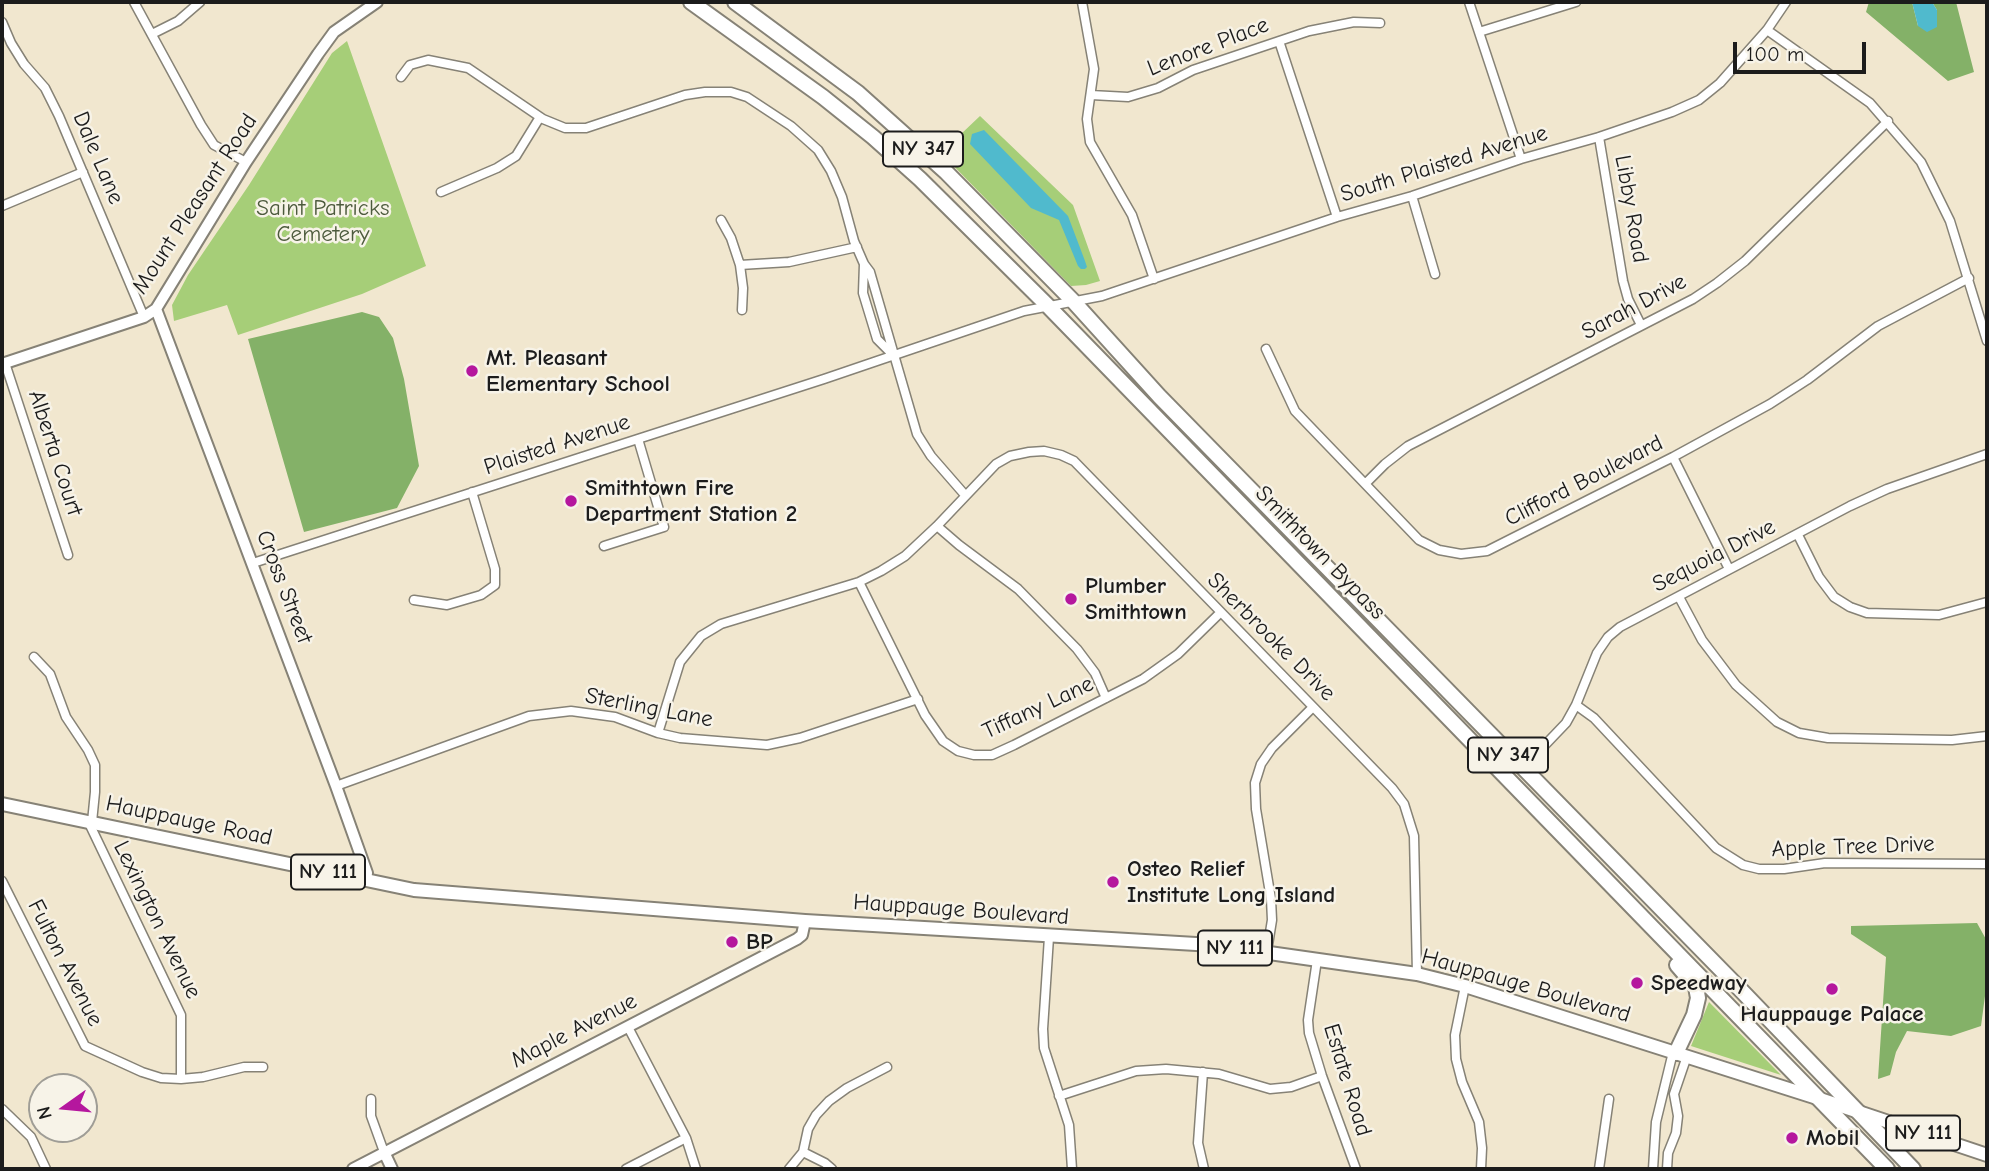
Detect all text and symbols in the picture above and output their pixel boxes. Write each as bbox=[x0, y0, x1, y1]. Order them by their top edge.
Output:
street label: Lenore Place bbox=[1143, 11, 1273, 83]
scale bar bbox=[1737, 28, 1870, 72]
text: 100 m bbox=[1746, 42, 1804, 66]
street label: Dale Lane bbox=[66, 108, 130, 208]
street label: Mount Pleasant Road bbox=[126, 109, 264, 299]
street label: South Plaisted Avenue bbox=[1337, 119, 1551, 209]
road number: NY 347 bbox=[883, 132, 963, 166]
street label: Libby Road bbox=[1608, 153, 1654, 265]
park label: Saint Patricks Cemetery bbox=[256, 194, 390, 248]
street label: Sarah Drive bbox=[1577, 268, 1691, 346]
place label: Mt. Pleasant Elementary School bbox=[486, 344, 670, 398]
marker: Mt. Pleasant Elementary School bbox=[464, 363, 480, 379]
street label: Alberta Court bbox=[22, 387, 88, 519]
street label: Plaisted Avenue bbox=[480, 408, 634, 482]
street label: Clifford Boulevard bbox=[1500, 429, 1668, 533]
place label: Smithtown Fire Department Station 2 bbox=[585, 474, 797, 528]
street label: Smithtown Bypass bbox=[1249, 480, 1391, 626]
marker: Smithtown Fire Department Station 2 bbox=[563, 493, 579, 509]
street label: Sequoia Drive bbox=[1648, 513, 1780, 599]
street label: Cross Street bbox=[250, 526, 318, 648]
street label: Sherbrooke Drive bbox=[1201, 567, 1341, 707]
place label: Plumber Smithtown bbox=[1085, 572, 1187, 626]
marker: Plumber Smithtown bbox=[1063, 591, 1079, 607]
street label: Tiffany Lane bbox=[978, 670, 1098, 746]
street label: Sterling Lane bbox=[583, 682, 715, 734]
road number: NY 347 bbox=[1468, 738, 1548, 772]
street label: Hauppauge Road bbox=[103, 790, 275, 852]
street label: Apple Tree Drive bbox=[1771, 830, 1935, 864]
street label: Lexington Avenue bbox=[107, 837, 207, 1003]
road number: NY 111 bbox=[291, 854, 365, 890]
place label: Osteo Relief Institute Long Island bbox=[1127, 855, 1335, 909]
marker: Osteo Relief Institute Long Island bbox=[1105, 874, 1121, 890]
street label: Hauppauge Boulevard bbox=[852, 889, 1070, 931]
street label: Fulton Avenue bbox=[21, 895, 109, 1031]
place label: BP bbox=[746, 928, 773, 956]
road number: NY 111 bbox=[1198, 930, 1272, 965]
marker: BP bbox=[724, 934, 740, 950]
street label: Hauppauge Boulevard bbox=[1418, 943, 1634, 1029]
place label: Speedway bbox=[1651, 969, 1747, 997]
marker: Speedway bbox=[1629, 975, 1645, 991]
marker: Hauppauge Palace bbox=[1824, 981, 1840, 997]
street label: Maple Avenue bbox=[506, 987, 642, 1075]
place label: Hauppauge Palace bbox=[1740, 1000, 1924, 1028]
street label: Estate Road bbox=[1317, 1021, 1377, 1139]
north arrow bbox=[28, 1073, 98, 1143]
text: N bbox=[32, 1104, 57, 1122]
road number: NY 111 bbox=[1886, 1116, 1960, 1150]
place label: Mobil bbox=[1806, 1124, 1860, 1152]
marker: Mobil bbox=[1784, 1130, 1800, 1146]

